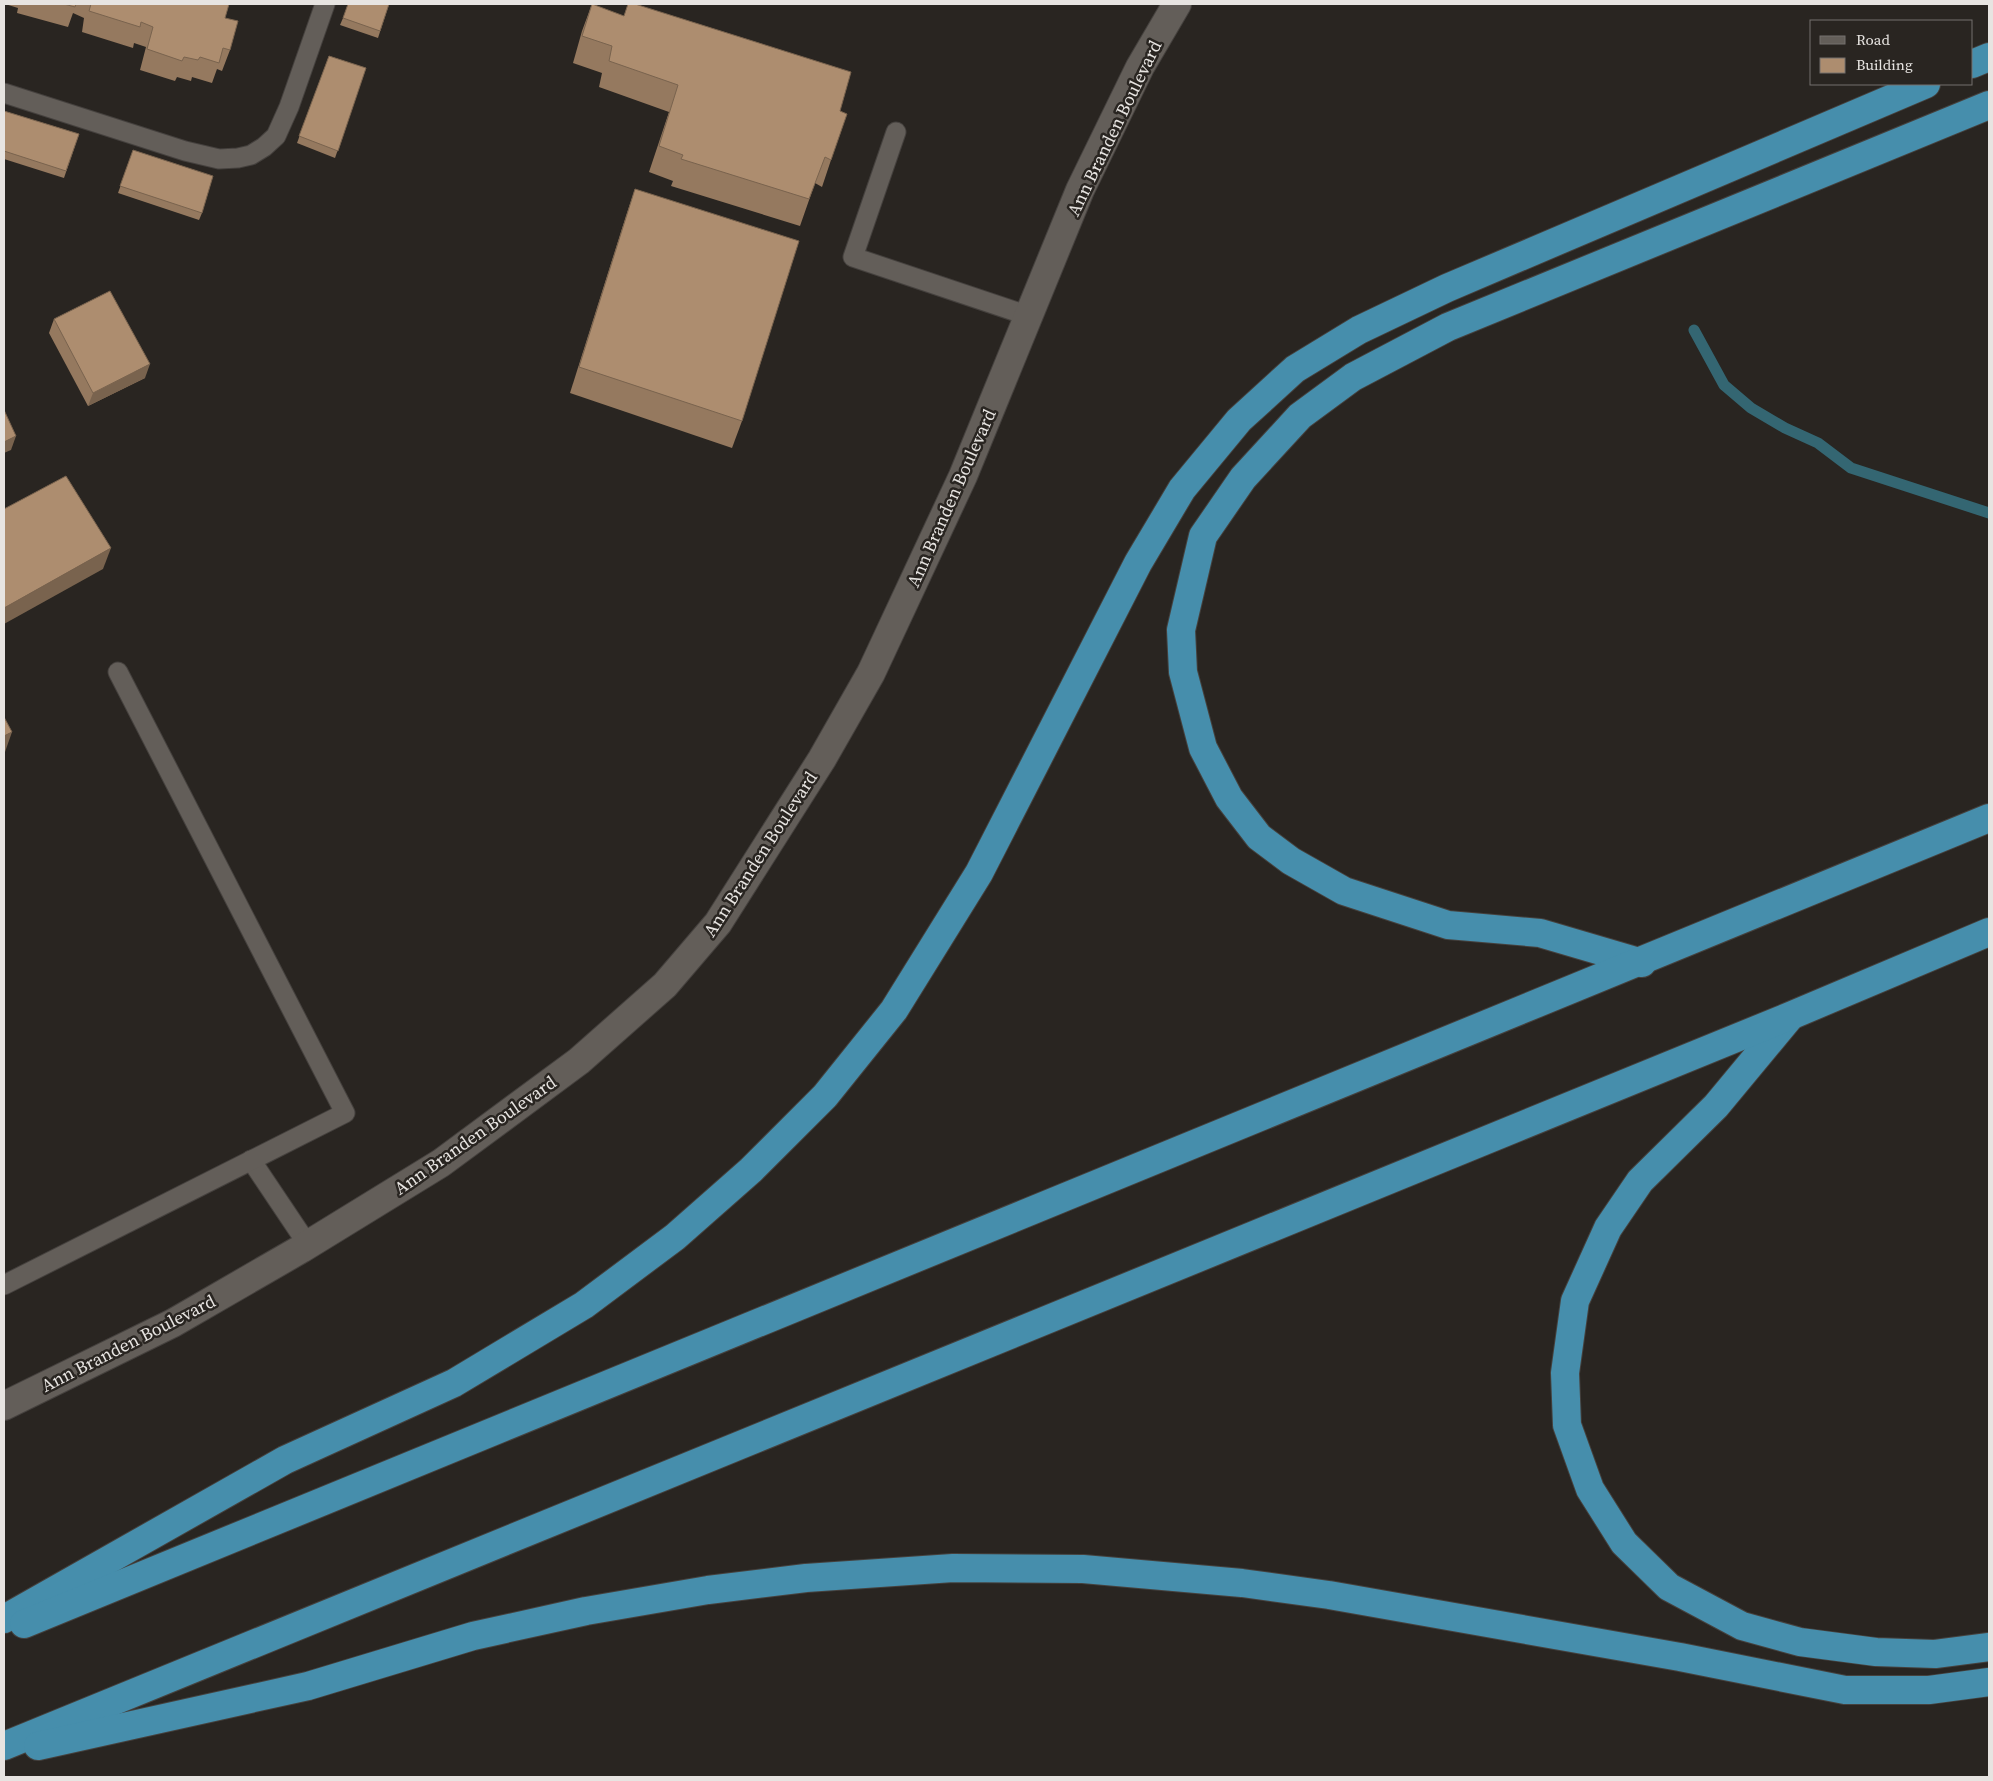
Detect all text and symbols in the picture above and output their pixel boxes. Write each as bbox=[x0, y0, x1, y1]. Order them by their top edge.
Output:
legend bbox=[1810, 20, 1973, 85]
text: Road bbox=[1856, 29, 1890, 50]
street label: Ann Branden Boulevard bbox=[1061, 36, 1167, 220]
text: Building bbox=[1856, 54, 1913, 75]
street label: Ann Branden Boulevard bbox=[900, 405, 1002, 591]
street label: Ann Branden Boulevard bbox=[697, 766, 823, 942]
street label: Ann Branden Boulevard bbox=[389, 1070, 561, 1200]
street label: Ann Branden Boulevard bbox=[37, 1288, 219, 1398]

